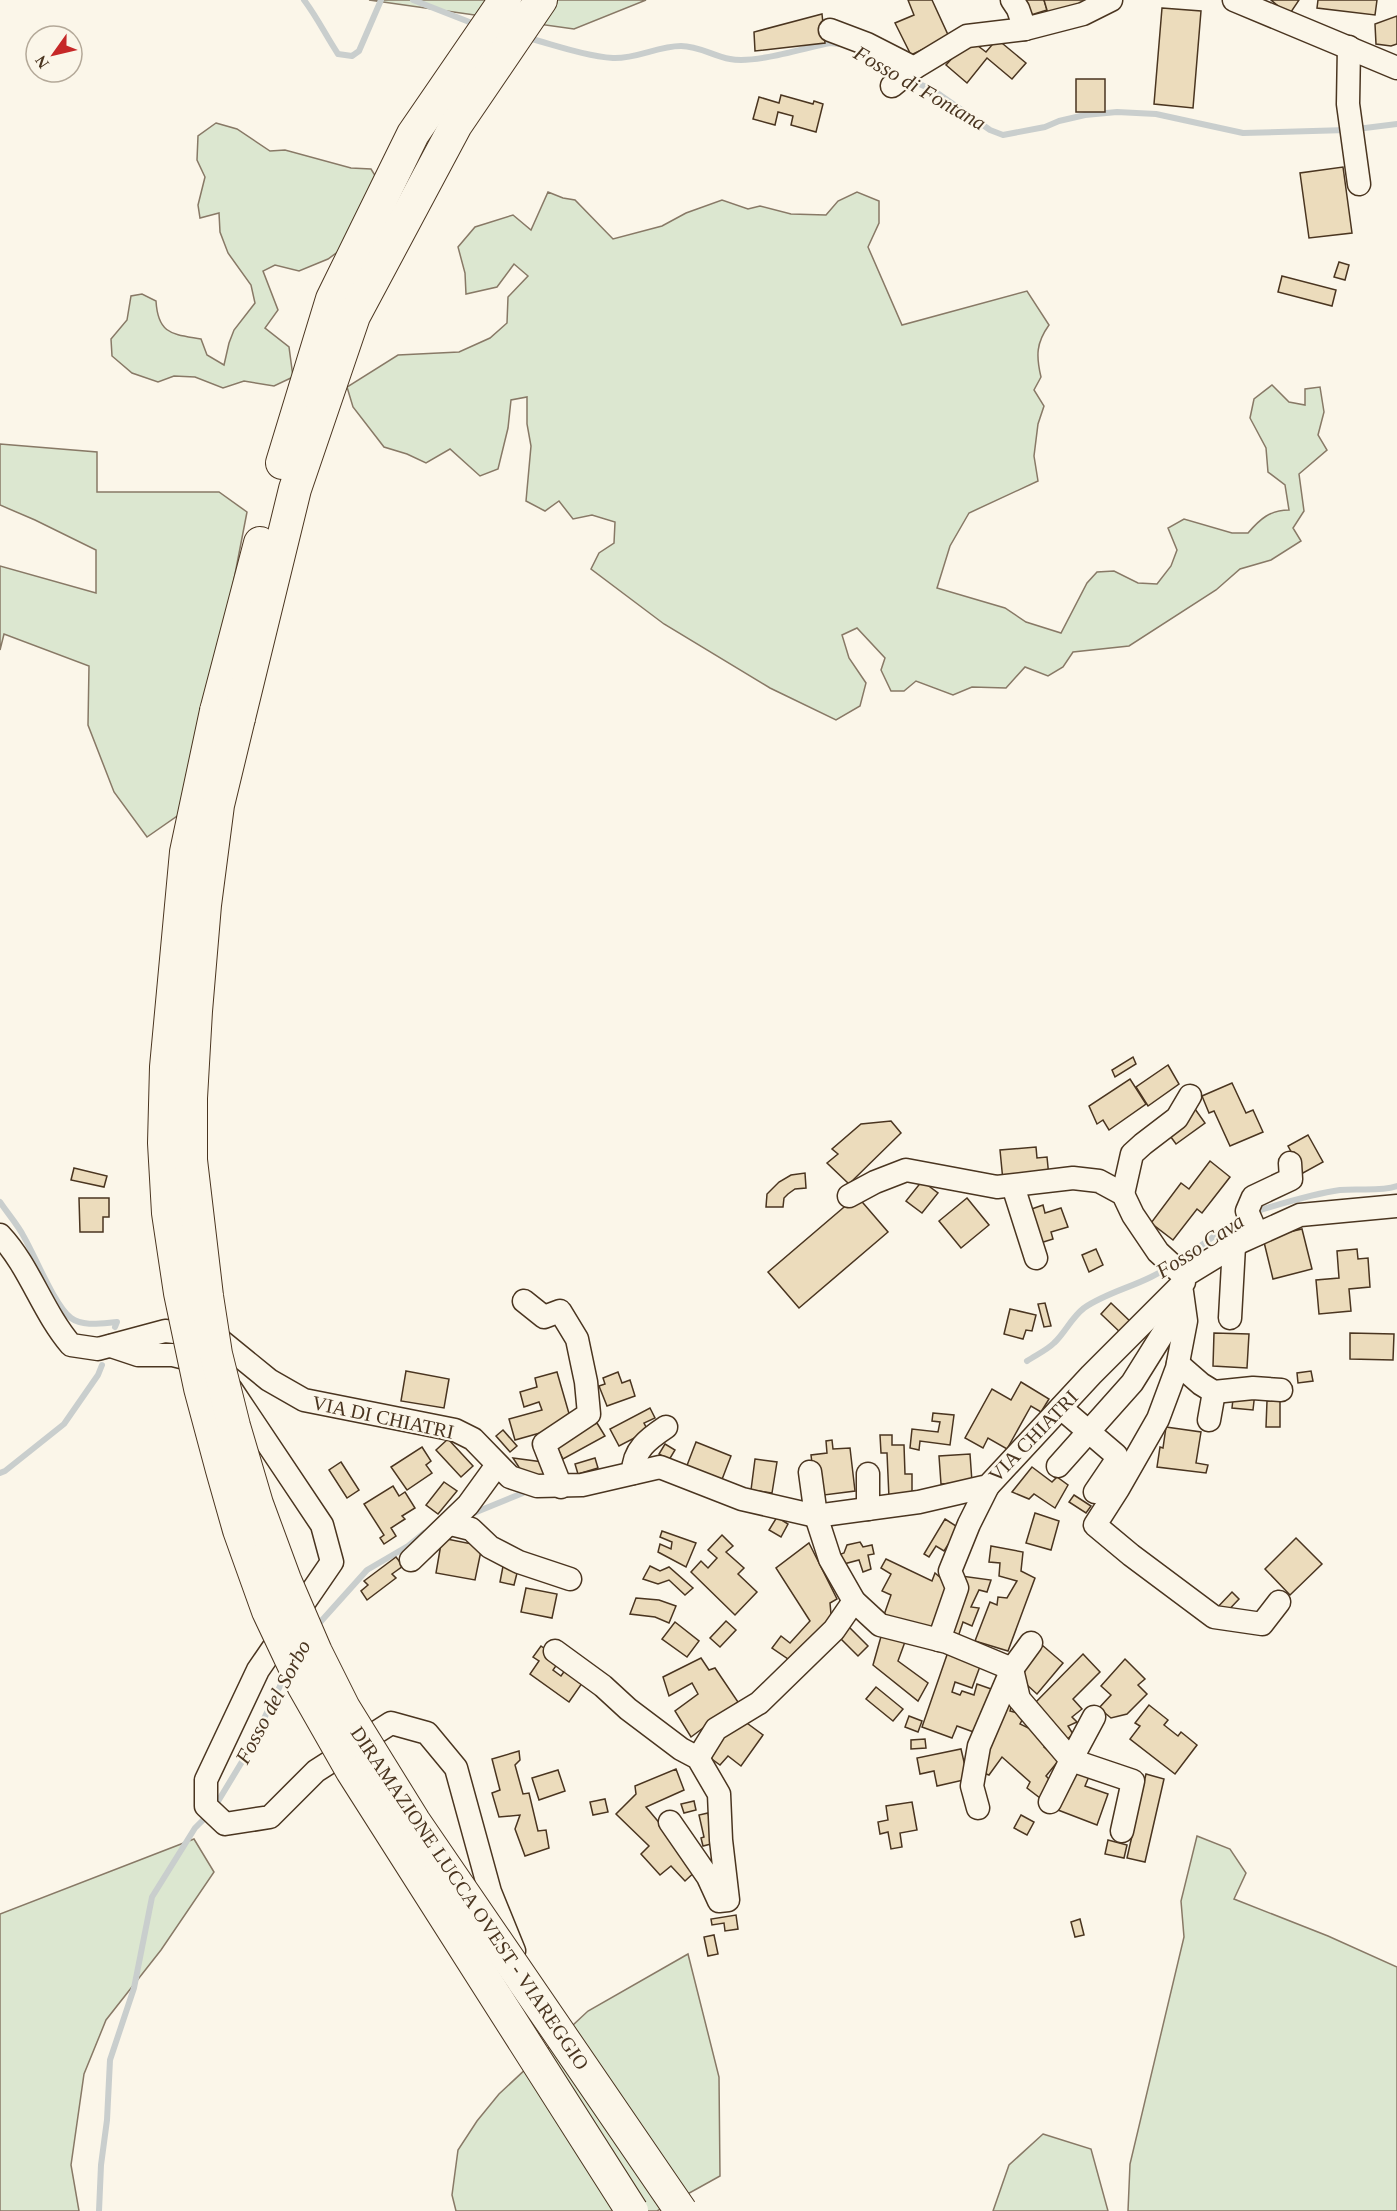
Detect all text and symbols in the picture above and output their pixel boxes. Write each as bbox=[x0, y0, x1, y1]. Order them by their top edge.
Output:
north arrow bbox=[24, 24, 84, 84]
water label: Fosso di Fontana bbox=[849, 40, 990, 135]
text: N bbox=[31, 52, 52, 72]
water label: Fosso Cava bbox=[1151, 1209, 1248, 1284]
street label: VIA CHIATRI bbox=[984, 1386, 1082, 1486]
street label: VIA DI CHIATRI bbox=[310, 1391, 456, 1443]
water label: Fosso del Sorbo bbox=[230, 1636, 316, 1769]
street label: DIRAMAZIONE LUCCA OVEST - VIAREGGIO bbox=[346, 1722, 594, 2074]

